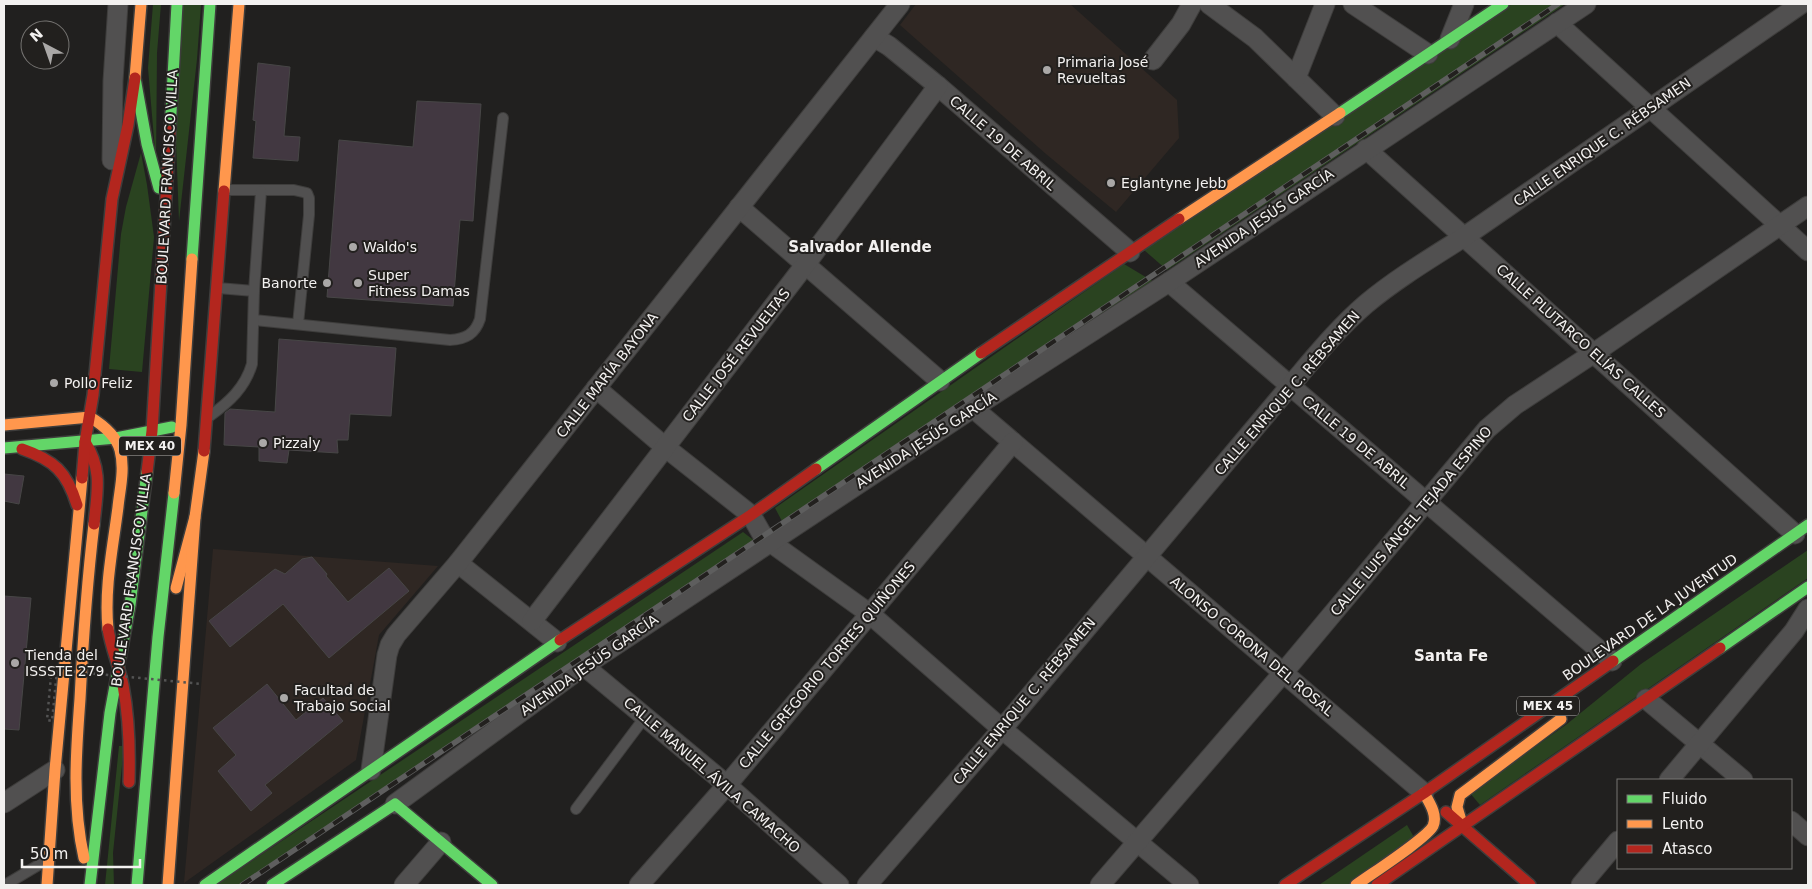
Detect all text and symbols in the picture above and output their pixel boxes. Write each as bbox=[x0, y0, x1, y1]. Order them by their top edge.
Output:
north arrow bbox=[20, 20, 70, 70]
text: N bbox=[27, 25, 46, 45]
place label: Primaria José Revueltas bbox=[1057, 54, 1148, 86]
marker: Primaria José Revueltas bbox=[1041, 64, 1053, 76]
street label: BOULEVARD FRANCISCO VILLA bbox=[153, 69, 181, 285]
street label: CALLE ENRIQUE C. RÉBSAMEN bbox=[1510, 74, 1694, 210]
street label: CALLE 19 DE ABRIL bbox=[947, 93, 1059, 194]
street label: AVENIDA JESÚS GARCÍA bbox=[1191, 164, 1337, 271]
place label: Eglantyne Jebb bbox=[1121, 175, 1226, 191]
marker: Eglantyne Jebb bbox=[1105, 177, 1117, 189]
district label: Salvador Allende bbox=[788, 238, 932, 256]
place label: Waldo's bbox=[363, 239, 417, 255]
marker: Waldo's bbox=[347, 241, 359, 253]
street label: CALLE PLUTARCO ELÍAS CALLES bbox=[1493, 261, 1669, 421]
place label: Super Fitness Damas bbox=[368, 267, 470, 299]
place label: Banorte bbox=[262, 275, 317, 291]
marker: Banorte bbox=[321, 277, 333, 289]
marker: Super Fitness Damas bbox=[352, 277, 364, 289]
street label: CALLE JOSÉ REVUELTAS bbox=[679, 285, 793, 425]
street label: CALLE ENRIQUE C. RÉBSAMEN bbox=[1211, 307, 1363, 479]
street label: CALLE MARÍA BAYONA bbox=[553, 309, 661, 441]
place label: Pollo Feliz bbox=[64, 375, 132, 391]
marker: Pollo Feliz bbox=[48, 377, 60, 389]
street label: AVENIDA JESÚS GARCÍA bbox=[852, 387, 1000, 492]
street label: CALLE 19 DE ABRIL bbox=[1299, 392, 1413, 492]
street label: CALLE LUIS ÁNGEL TEJADA ESPINO bbox=[1327, 423, 1495, 619]
place label: Pizzaly bbox=[273, 435, 320, 451]
road number: MEX 40 bbox=[119, 436, 181, 456]
marker: Pizzaly bbox=[257, 437, 269, 449]
street label: BOULEVARD FRANCISCO VILLA bbox=[108, 472, 154, 688]
street label: BOULEVARD DE LA JUVENTUD bbox=[1560, 550, 1740, 684]
street label: CALLE GREGORIO TORRES QUIÑONES bbox=[736, 558, 918, 772]
street label: ALONSO CORONA DEL ROSAL bbox=[1167, 573, 1337, 719]
street label: AVENIDA JESÚS GARCÍA bbox=[516, 610, 661, 719]
street label: CALLE ENRIQUE C. RÉBSAMEN bbox=[950, 614, 1098, 788]
place label: Tienda del ISSSTE 279 bbox=[24, 647, 104, 679]
district label: Santa Fe bbox=[1414, 647, 1488, 665]
marker: Tienda del ISSSTE 279 bbox=[9, 657, 21, 669]
place label: Facultad de Trabajo Social bbox=[293, 682, 391, 714]
marker: Facultad de Trabajo Social bbox=[278, 692, 290, 704]
street label: CALLE MANUEL ÁVILA CAMACHO bbox=[621, 694, 803, 856]
road number: MEX 45 bbox=[1517, 696, 1579, 716]
legend bbox=[1617, 779, 1792, 869]
text: Fluido bbox=[1662, 790, 1707, 808]
text: Lento bbox=[1662, 815, 1704, 833]
scale bar bbox=[22, 836, 140, 868]
text: Atasco bbox=[1662, 840, 1712, 858]
text: 50 m bbox=[30, 845, 68, 863]

